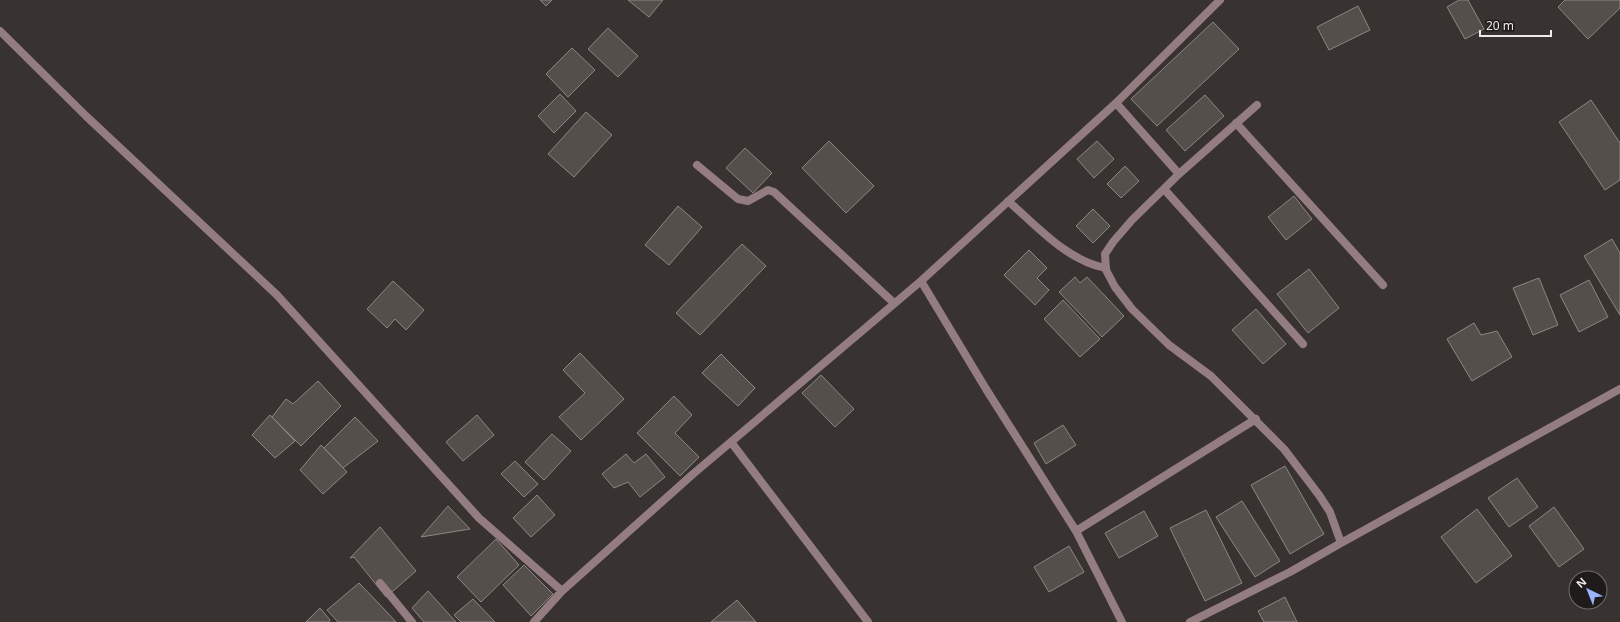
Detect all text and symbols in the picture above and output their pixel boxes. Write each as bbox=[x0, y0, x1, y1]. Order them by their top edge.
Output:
scale bar bbox=[1480, 12, 1551, 38]
text: 20 m bbox=[1486, 17, 1514, 34]
north arrow bbox=[1568, 570, 1608, 610]
text: N bbox=[1572, 574, 1589, 591]

